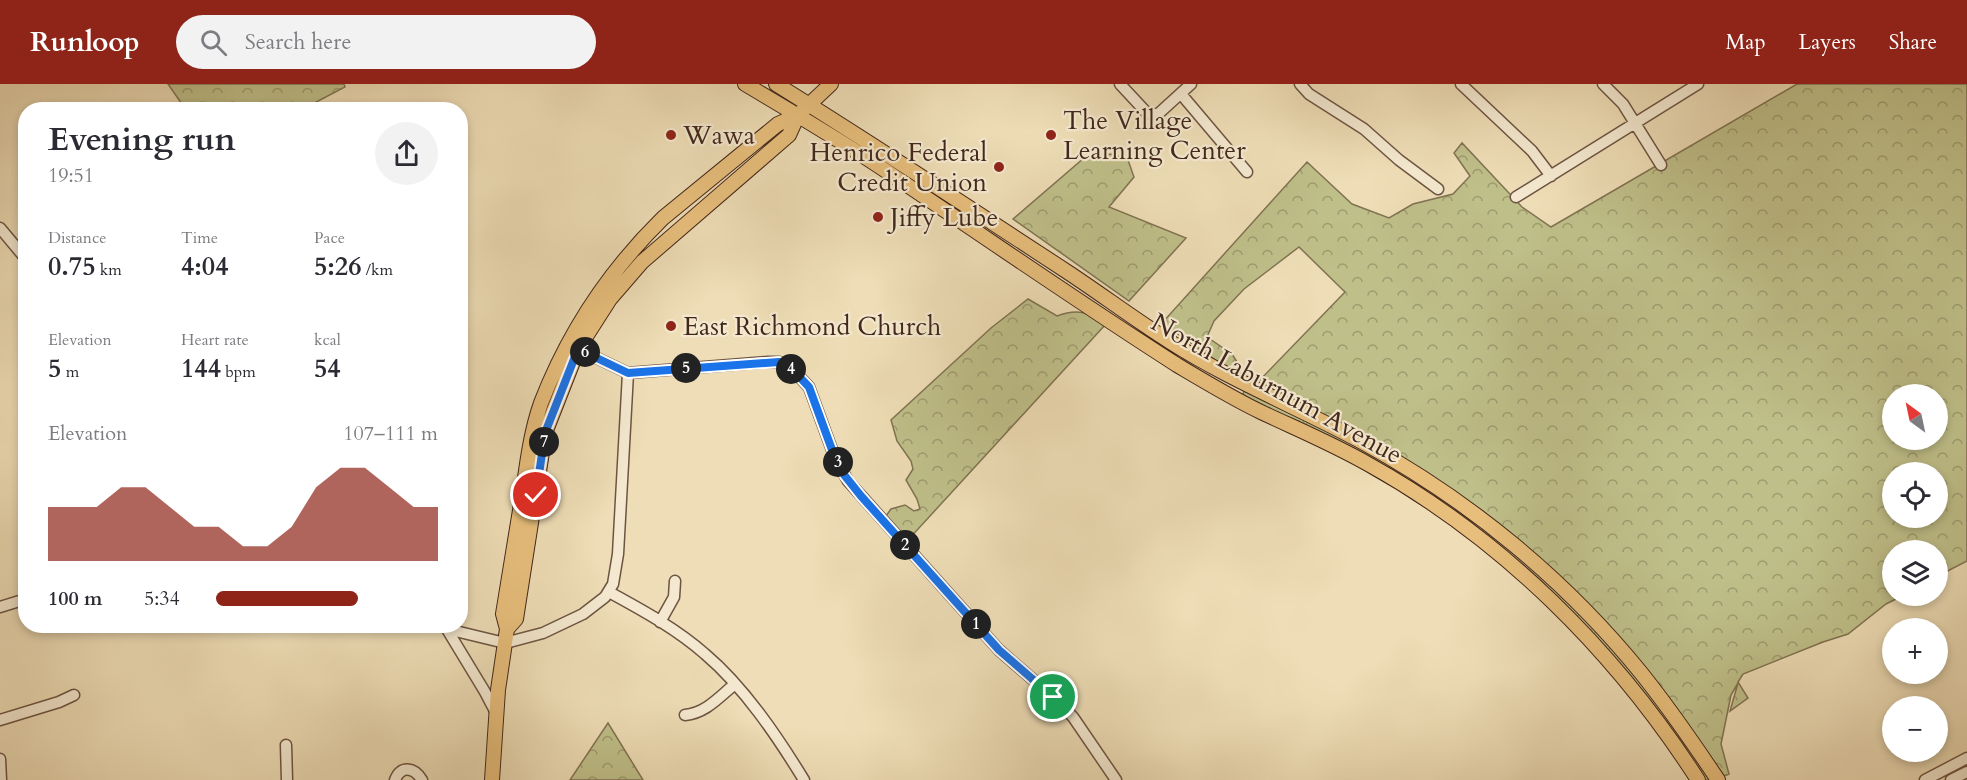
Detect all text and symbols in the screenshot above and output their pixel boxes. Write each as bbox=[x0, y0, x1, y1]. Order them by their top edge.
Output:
search box bbox=[176, 15, 596, 69]
text: Runloop bbox=[30, 23, 140, 61]
icon: search bbox=[197, 26, 230, 59]
text: Search here bbox=[245, 27, 351, 57]
text: Map bbox=[1726, 28, 1766, 57]
text: Layers bbox=[1799, 28, 1856, 57]
text: Share bbox=[1889, 28, 1937, 57]
place label: The Village Learning Center bbox=[1063, 103, 1246, 168]
text: Evening run bbox=[48, 117, 236, 162]
place label: Wawa bbox=[682, 118, 755, 153]
button: share bbox=[375, 122, 438, 185]
marker: Wawa bbox=[664, 128, 678, 142]
marker: The Village Learning Center bbox=[1044, 128, 1058, 142]
place label: Henrico Federal Credit Union bbox=[809, 135, 987, 200]
marker: Henrico Federal Credit Union bbox=[992, 160, 1006, 174]
text: 19:51 bbox=[48, 162, 94, 189]
place label: Jiffy Lube bbox=[886, 200, 998, 235]
marker: Jiffy Lube bbox=[871, 210, 885, 224]
text: Distance bbox=[48, 227, 106, 249]
text: Time bbox=[181, 227, 218, 249]
text: Pace bbox=[314, 227, 345, 249]
text: 0.75 bbox=[48, 249, 96, 284]
text: 4:04 bbox=[181, 249, 229, 284]
text: 5:26 bbox=[314, 249, 362, 284]
text: km bbox=[96, 259, 122, 281]
text: /km bbox=[362, 259, 393, 281]
street label: North Laburnum Avenue bbox=[1145, 305, 1409, 472]
place label: East Richmond Church bbox=[683, 309, 941, 344]
marker: East Richmond Church bbox=[664, 319, 678, 333]
text: Elevation bbox=[48, 329, 112, 351]
text: Heart rate bbox=[181, 329, 249, 351]
text: kcal bbox=[314, 329, 341, 351]
pin: 6 bbox=[570, 337, 600, 367]
text: 6 bbox=[581, 341, 589, 363]
text: 5 bbox=[48, 351, 61, 386]
text: 144 bbox=[181, 351, 221, 386]
text: 54 bbox=[314, 351, 341, 386]
pin: 5 bbox=[671, 353, 701, 383]
pin: 4 bbox=[776, 354, 806, 384]
text: 5 bbox=[682, 357, 690, 379]
text: 4 bbox=[787, 358, 795, 380]
text: m bbox=[61, 361, 79, 383]
text: bpm bbox=[221, 361, 256, 383]
north arrow bbox=[1882, 384, 1948, 450]
map controls bbox=[1882, 384, 1948, 762]
text: Elevation bbox=[48, 420, 127, 447]
text: 107–111 m bbox=[343, 420, 438, 447]
pin: 7 bbox=[529, 427, 559, 457]
text: 7 bbox=[540, 431, 548, 453]
pin: 3 bbox=[823, 447, 853, 477]
text: 3 bbox=[834, 451, 842, 473]
button: locate bbox=[1882, 462, 1948, 528]
pin bbox=[510, 469, 561, 520]
icon: check bbox=[519, 478, 552, 511]
pin: 2 bbox=[890, 530, 920, 560]
text: 2 bbox=[901, 534, 909, 556]
button: layers bbox=[1882, 540, 1948, 606]
text: 100 m bbox=[48, 585, 103, 612]
text: 5:34 bbox=[144, 585, 180, 612]
pin: 1 bbox=[961, 609, 991, 639]
text: 1 bbox=[972, 613, 980, 635]
button: + bbox=[1882, 618, 1948, 684]
pin bbox=[1027, 671, 1078, 722]
icon: arrive bbox=[1036, 680, 1069, 713]
button: − bbox=[1882, 696, 1948, 762]

